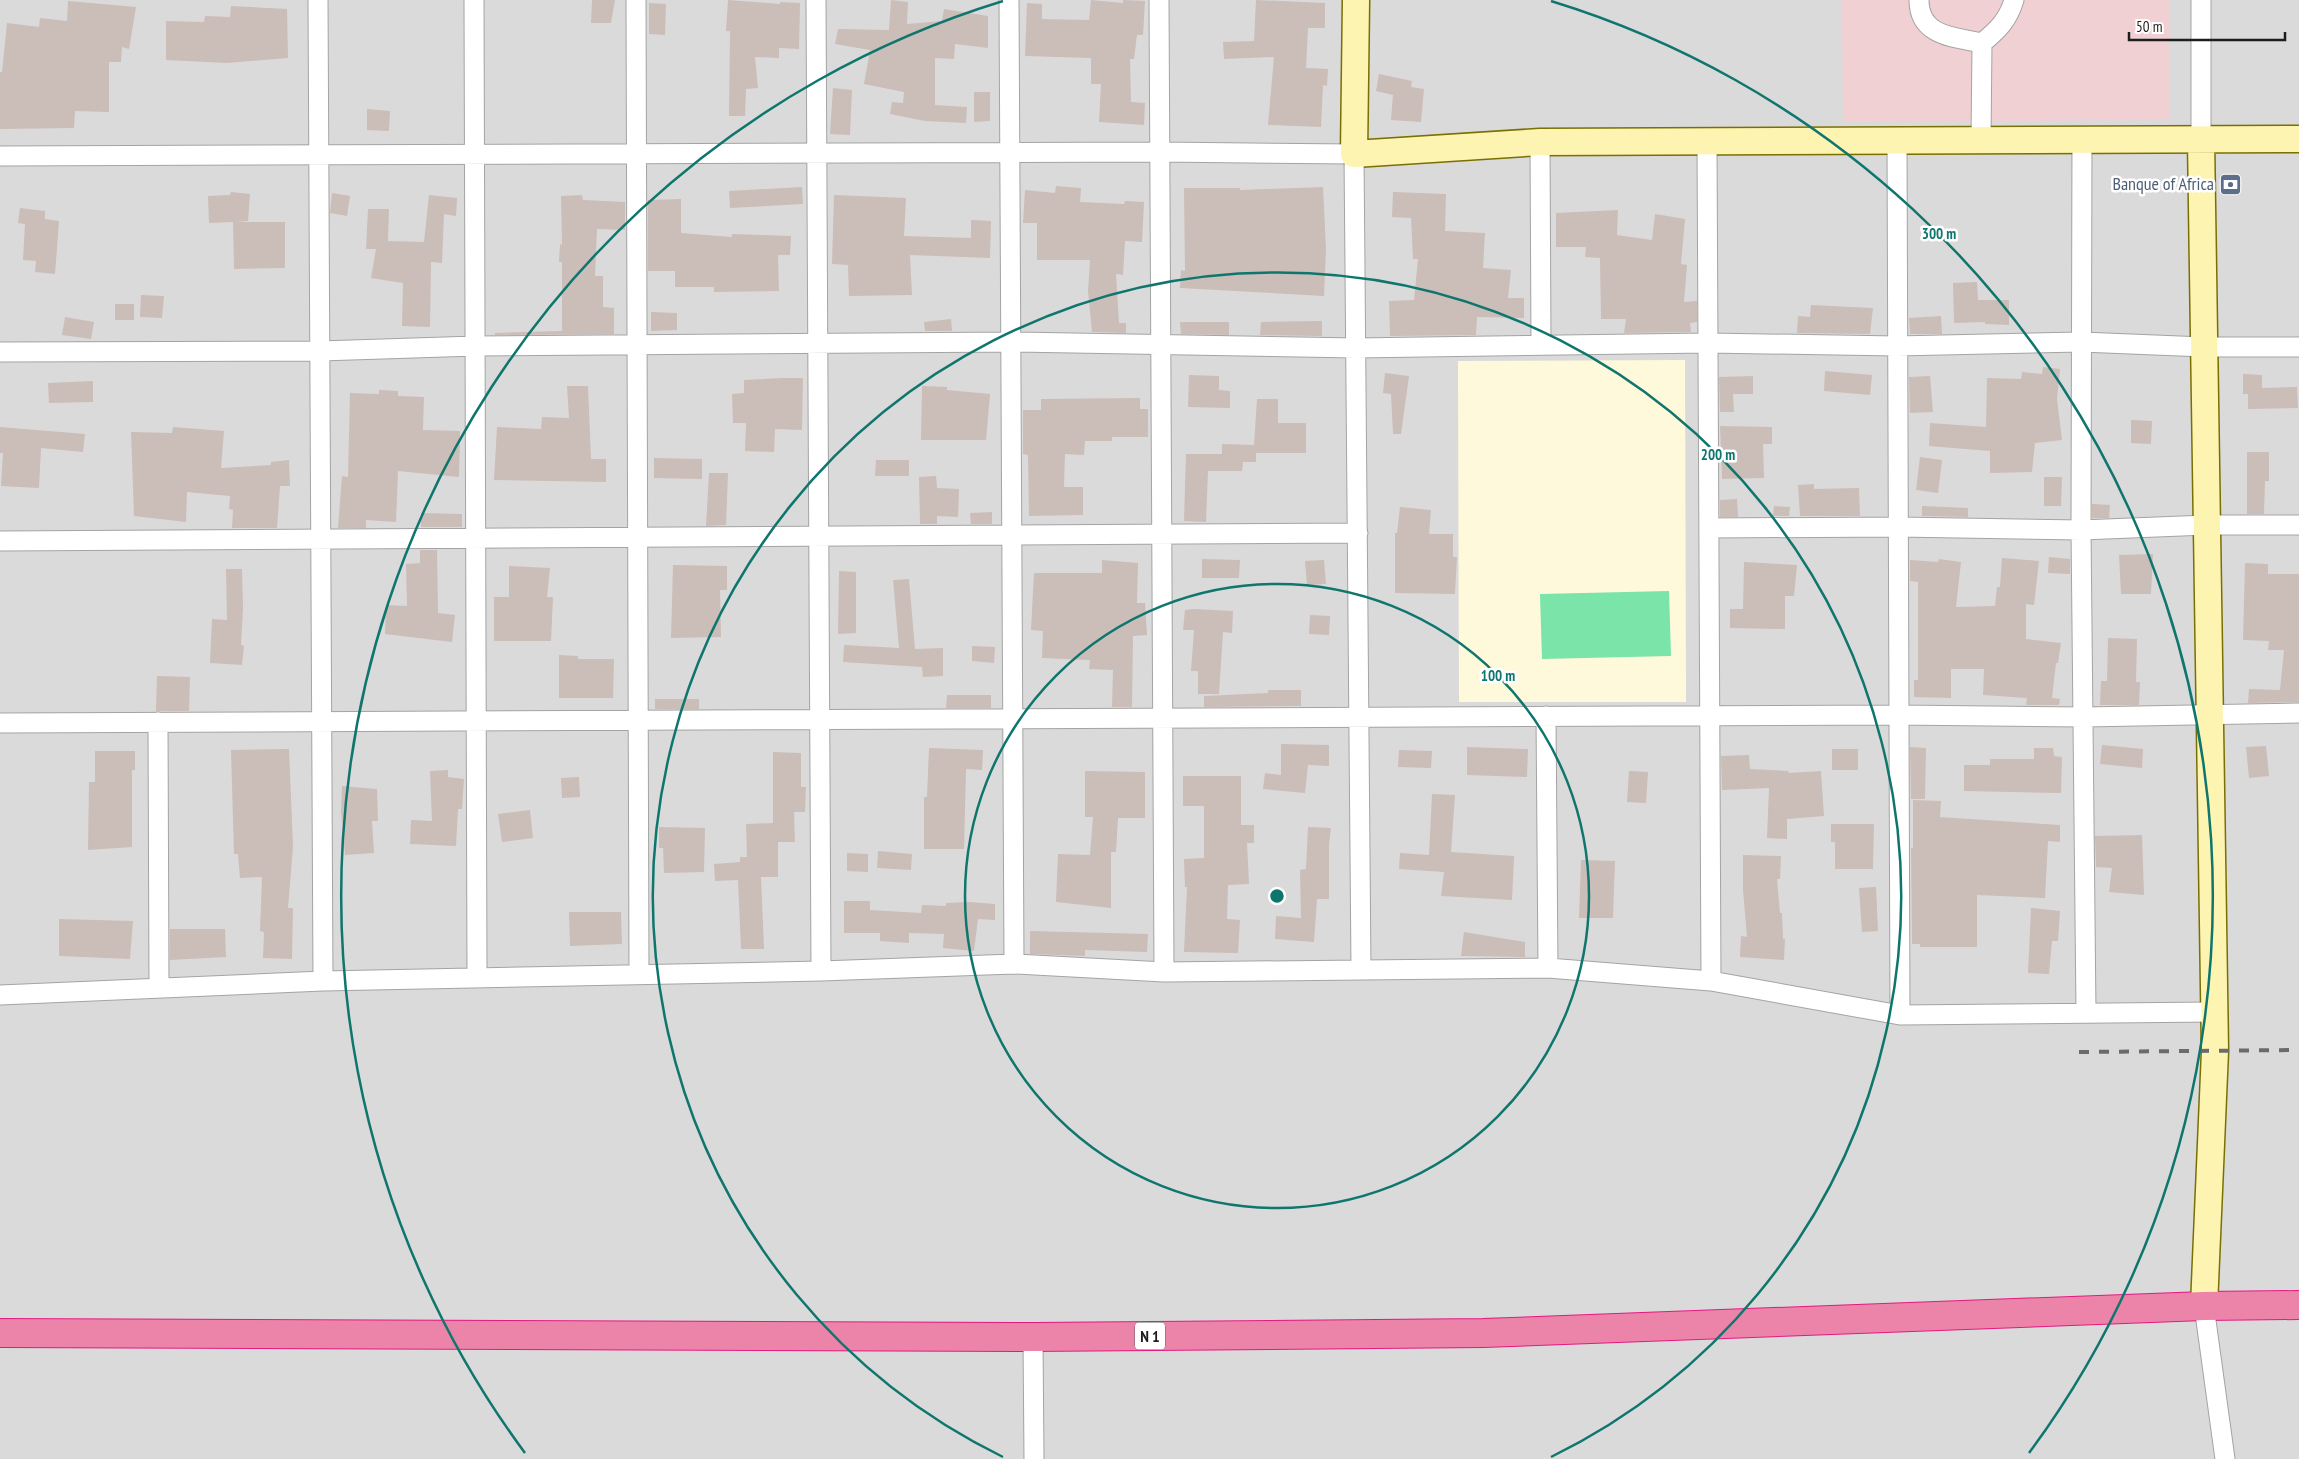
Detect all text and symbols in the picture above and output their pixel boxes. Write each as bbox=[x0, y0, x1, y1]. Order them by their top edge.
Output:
scale bar bbox=[2129, 10, 2285, 42]
text: 50 m bbox=[2136, 17, 2162, 36]
place label: Banque of Africa bbox=[2112, 172, 2214, 195]
bank icon: Banque of Africa bbox=[2218, 172, 2242, 196]
text: 300 m bbox=[1922, 224, 1956, 243]
text: 200 m bbox=[1701, 445, 1735, 464]
text: 100 m bbox=[1481, 666, 1515, 685]
centre of rings bbox=[1268, 887, 1286, 905]
road number: N 1 bbox=[1135, 1322, 1165, 1350]

